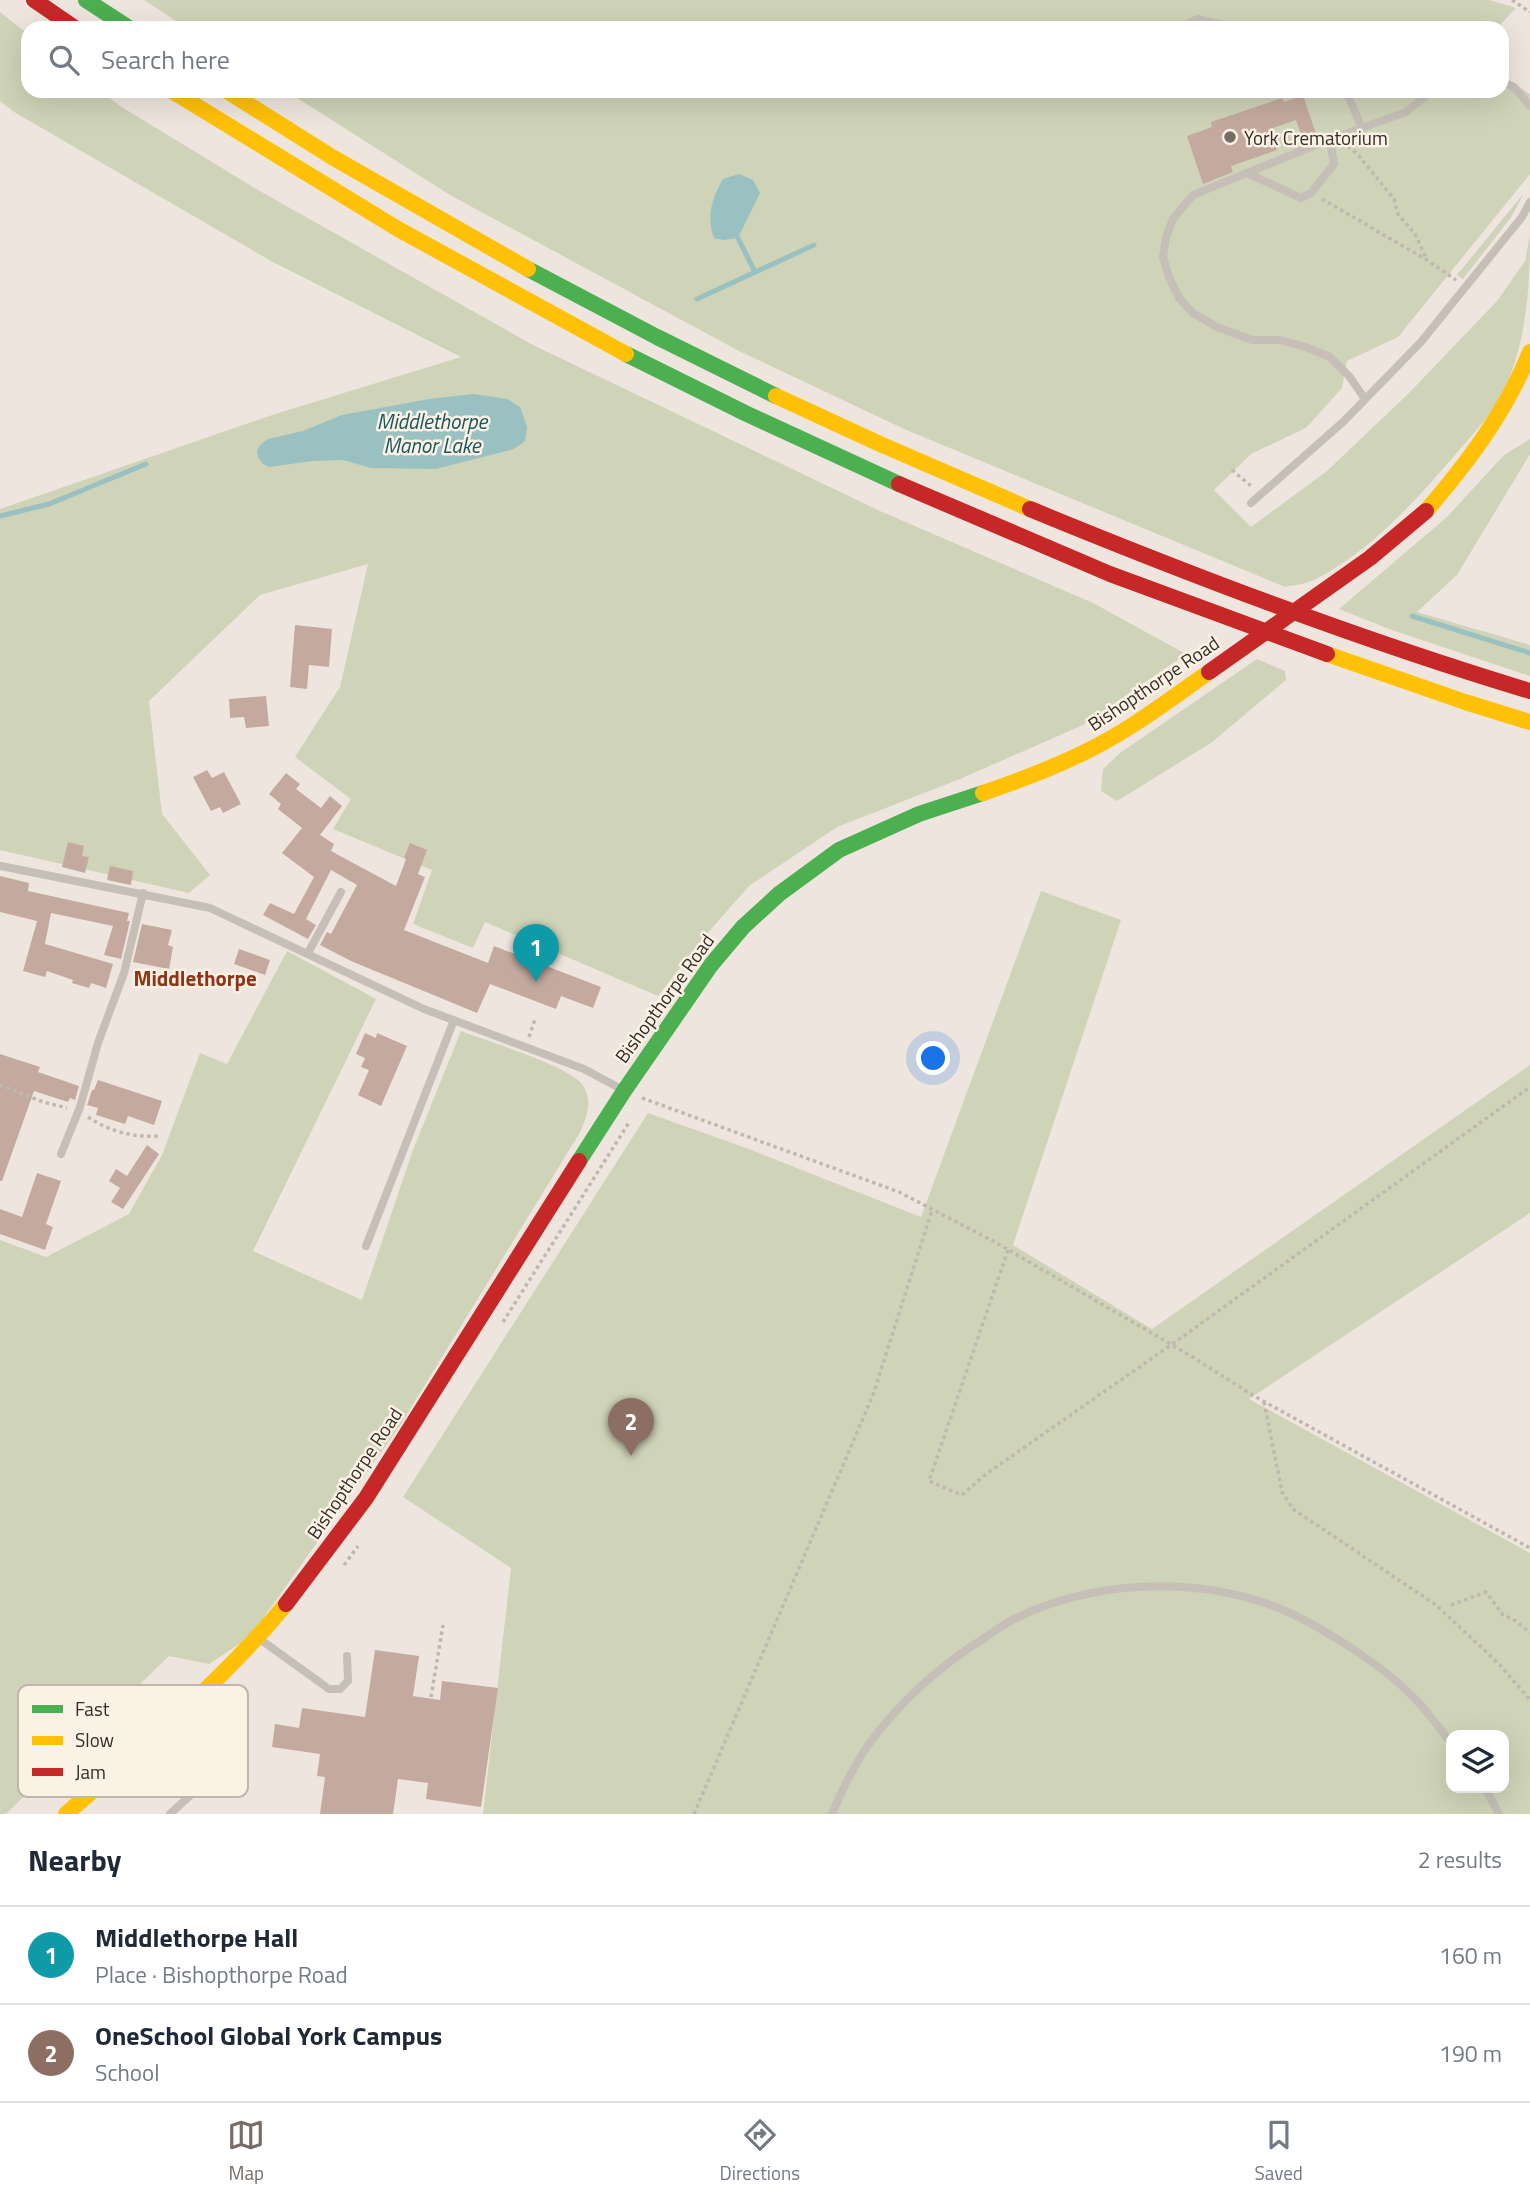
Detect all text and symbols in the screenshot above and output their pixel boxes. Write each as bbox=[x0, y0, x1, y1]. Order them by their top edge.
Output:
search box bbox=[21, 21, 1509, 98]
text: Search here bbox=[101, 40, 230, 79]
icon: search bbox=[45, 41, 83, 79]
place label: York Crematorium bbox=[1244, 123, 1388, 152]
marker: York Crematorium bbox=[1222, 129, 1238, 145]
water label: Middlethorpe Manor Lake bbox=[377, 405, 488, 461]
street label: Bishopthorpe Road bbox=[1081, 628, 1225, 738]
pin: 1 bbox=[513, 924, 559, 982]
street label: Bishopthorpe Road bbox=[607, 927, 721, 1069]
district label: Middlethorpe bbox=[133, 962, 257, 994]
your location bbox=[916, 1041, 950, 1075]
pin: 2 bbox=[608, 1398, 654, 1456]
street label: Bishopthorpe Road bbox=[299, 1401, 409, 1545]
legend bbox=[18, 1685, 248, 1797]
text: Fast bbox=[75, 1694, 110, 1723]
text: Slow bbox=[75, 1725, 114, 1754]
map controls bbox=[1446, 1730, 1509, 1793]
button: layers bbox=[1446, 1730, 1509, 1793]
text: Jam bbox=[75, 1757, 106, 1786]
text: Nearby bbox=[28, 1837, 121, 1883]
text: 2 results bbox=[1418, 1842, 1502, 1877]
text: Middlethorpe Hall bbox=[95, 1918, 298, 1957]
text: 1 bbox=[45, 1938, 57, 1973]
text: 160 m bbox=[1439, 1938, 1502, 1973]
text: Place · Bishopthorpe Road bbox=[95, 1957, 348, 1992]
text: OneSchool Global York Campus bbox=[95, 2016, 442, 2055]
text: 2 bbox=[45, 2036, 57, 2071]
text: 190 m bbox=[1439, 2036, 1502, 2071]
text: School bbox=[95, 2055, 159, 2090]
tab: Map bbox=[227, 2116, 265, 2187]
tab: Directions bbox=[720, 2116, 800, 2187]
tab: Saved bbox=[1254, 2116, 1303, 2187]

